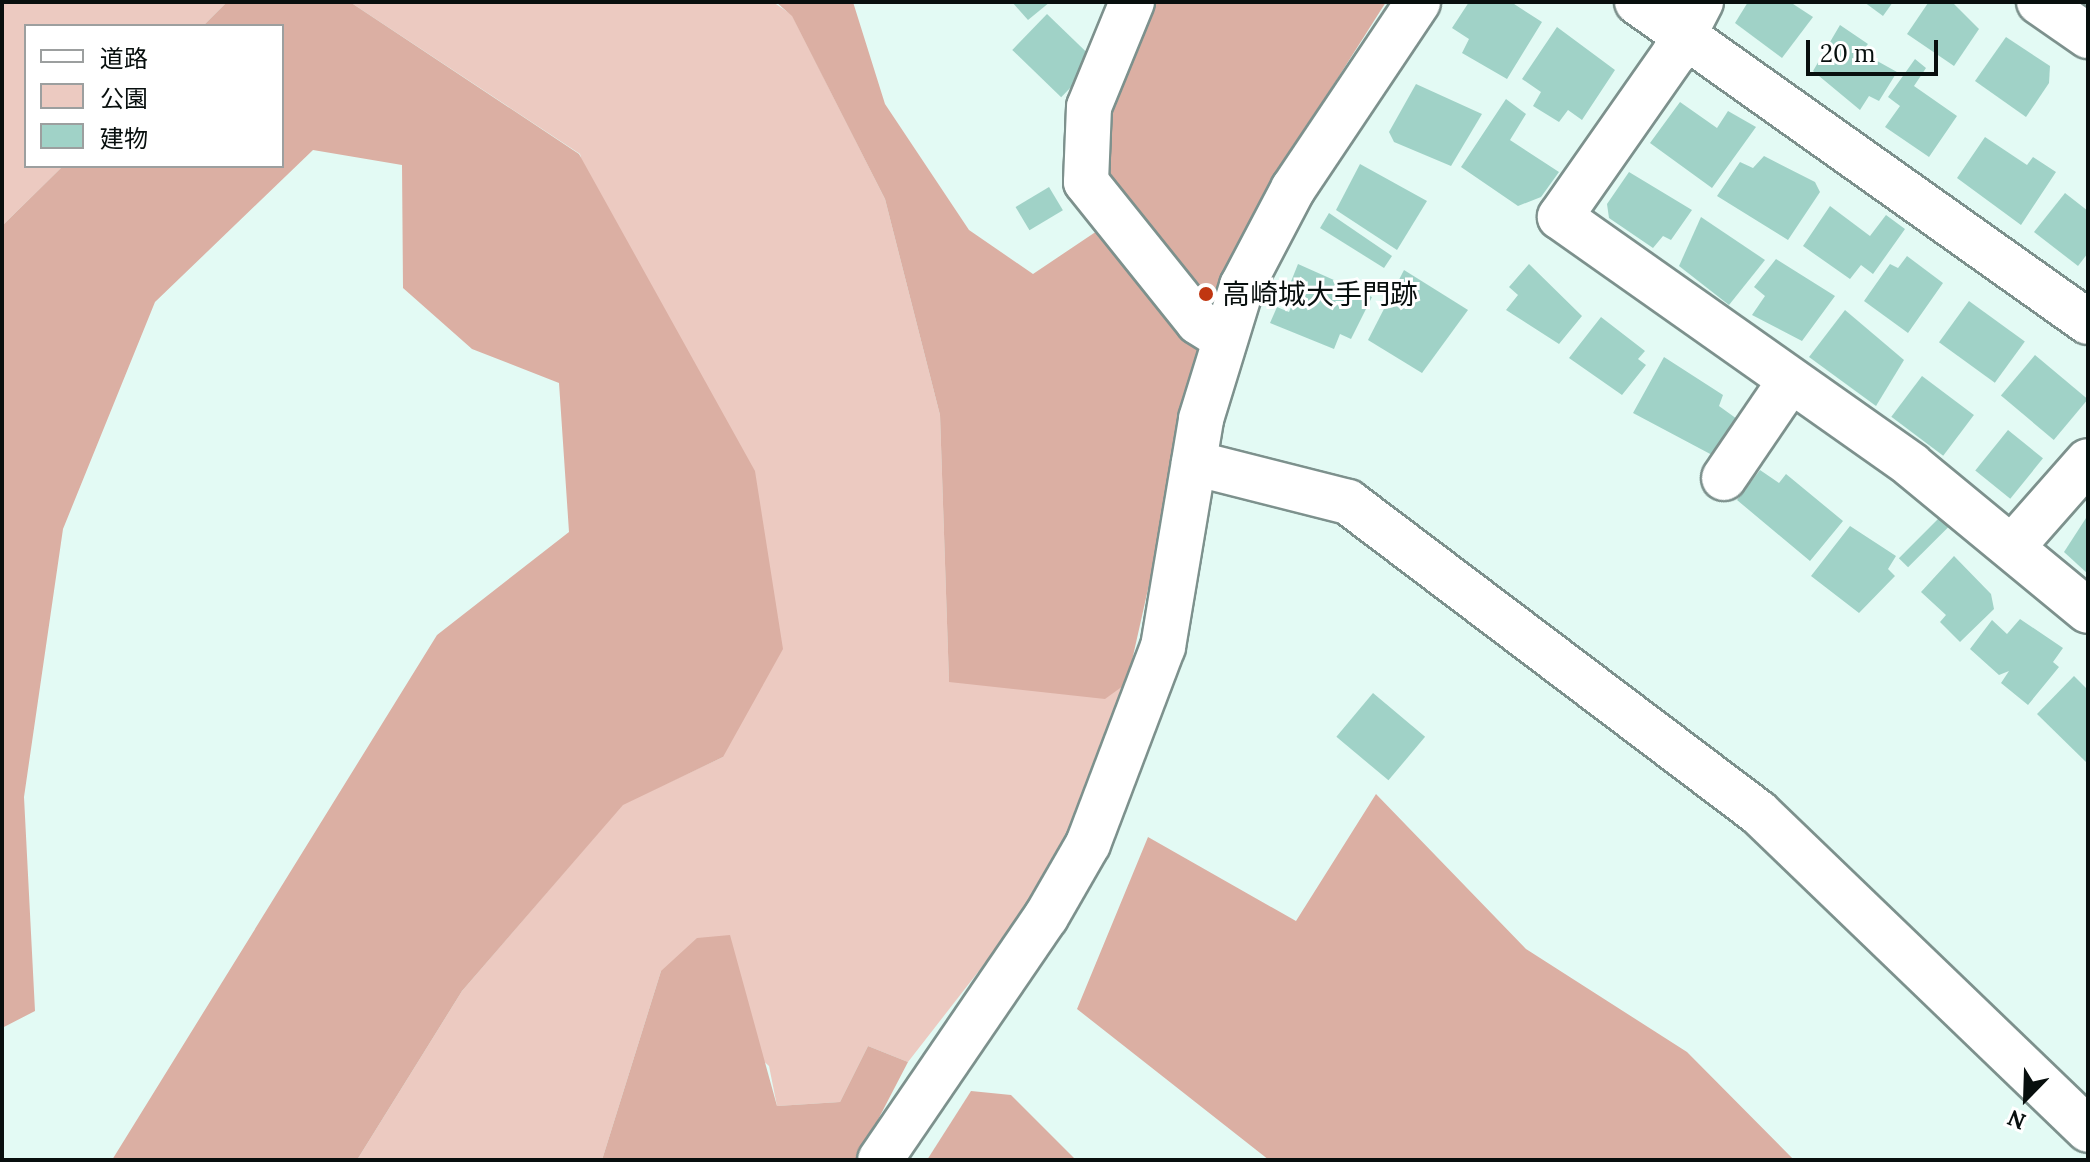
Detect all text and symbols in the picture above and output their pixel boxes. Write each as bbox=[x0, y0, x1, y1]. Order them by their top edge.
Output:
legend bbox=[24, 24, 284, 168]
scale bar bbox=[1810, 24, 1942, 74]
text: 20 m bbox=[1820, 38, 1876, 69]
text: 道路 bbox=[100, 43, 148, 74]
text: 公園 bbox=[100, 83, 148, 114]
text: 建物 bbox=[100, 123, 148, 154]
place label: 高崎城大手門跡 bbox=[1222, 277, 1418, 311]
marker: 高崎城大手門跡 bbox=[1197, 285, 1215, 303]
north arrow bbox=[1986, 1058, 2066, 1138]
text: N bbox=[2003, 1104, 2030, 1136]

